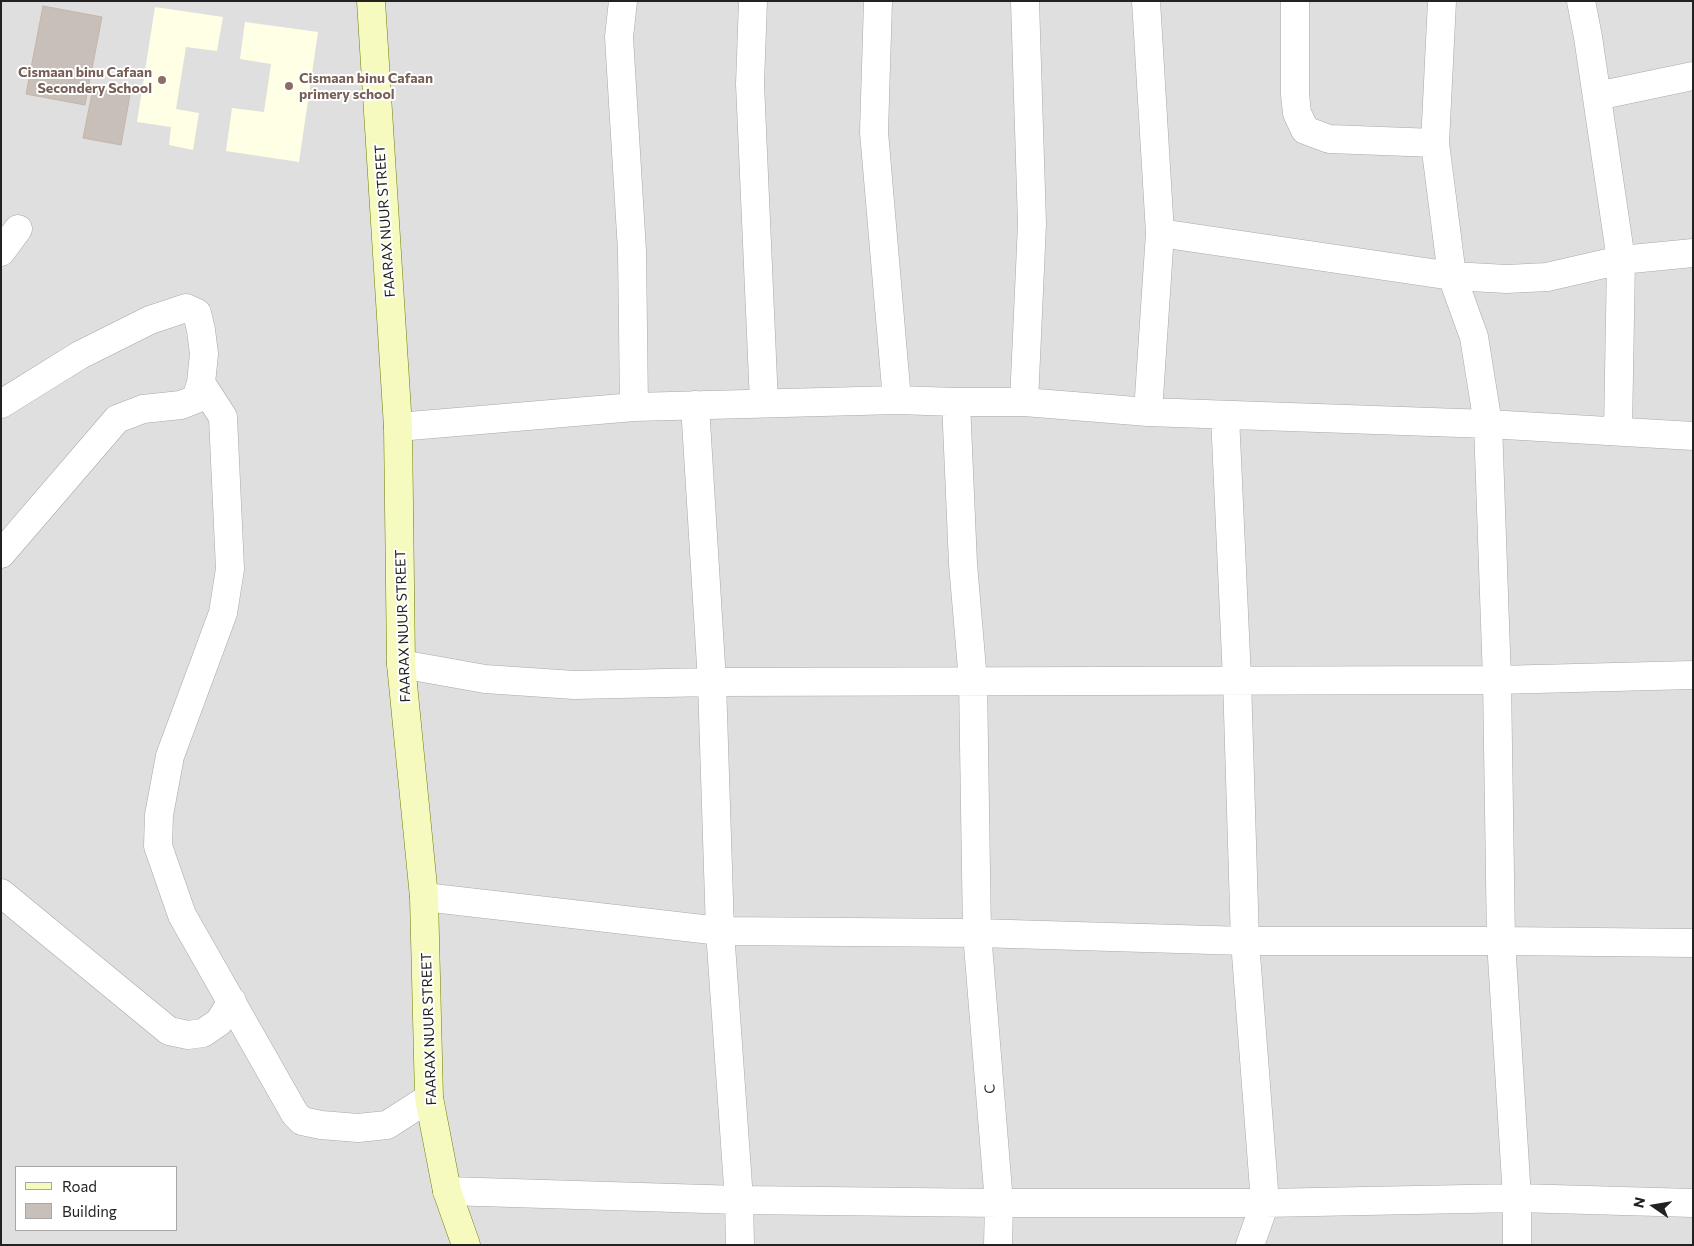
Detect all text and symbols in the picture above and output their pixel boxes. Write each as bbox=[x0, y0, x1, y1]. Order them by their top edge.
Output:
place label: Cismaan binu Cafaan Secondery School bbox=[18, 64, 152, 96]
place label: Cismaan binu Cafaan primery school bbox=[299, 70, 433, 102]
marker: Cismaan binu Cafaan Secondery School bbox=[156, 74, 168, 86]
marker: Cismaan binu Cafaan primery school bbox=[283, 80, 295, 92]
street label: FAARAX NUUR STREET bbox=[371, 144, 399, 298]
street label: FAARAX NUUR STREET bbox=[392, 549, 414, 703]
street label: FAARAX NUUR STREET bbox=[418, 952, 440, 1106]
street label: C bbox=[981, 1083, 999, 1095]
legend bbox=[15, 1166, 178, 1231]
text: Road bbox=[62, 1177, 97, 1195]
north arrow bbox=[1629, 1181, 1679, 1231]
text: N bbox=[1629, 1195, 1648, 1210]
text: Building bbox=[62, 1202, 117, 1220]

